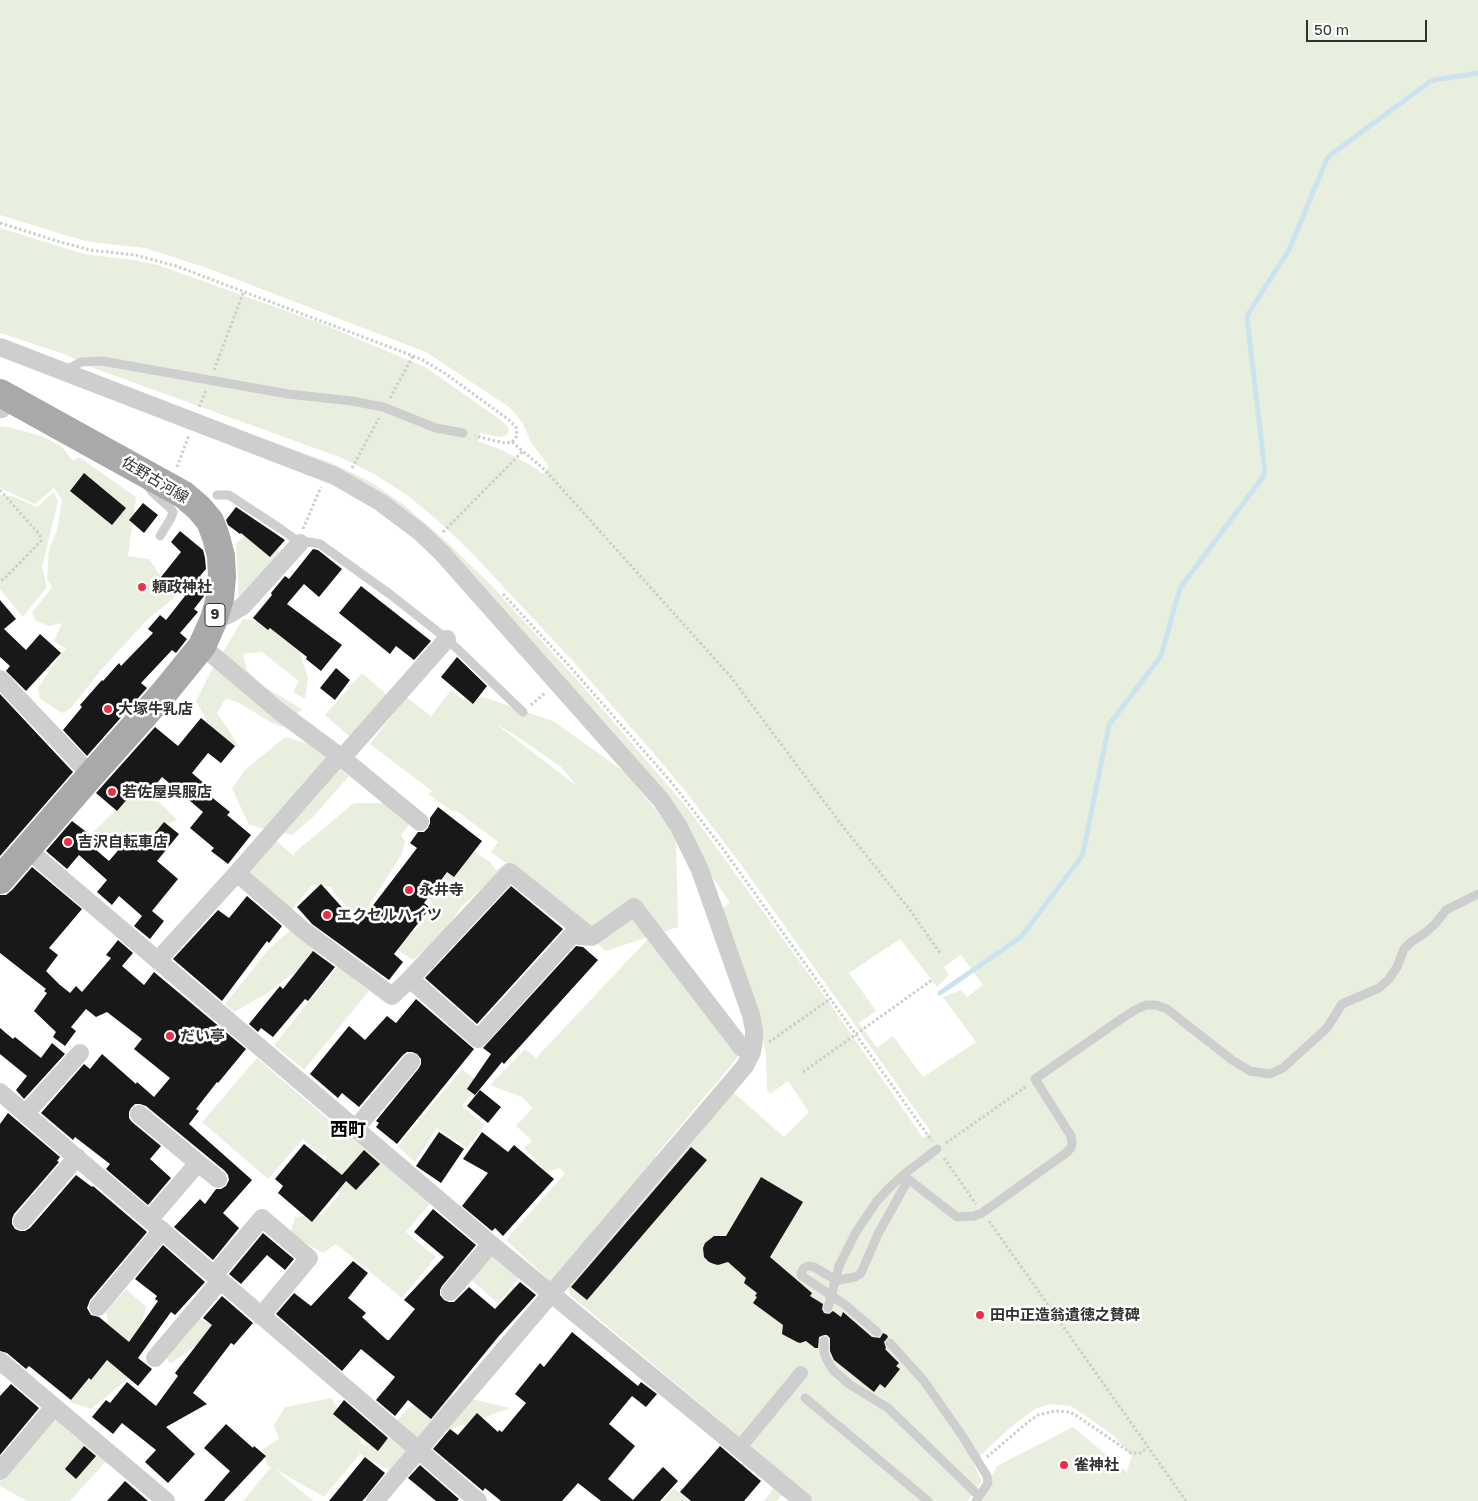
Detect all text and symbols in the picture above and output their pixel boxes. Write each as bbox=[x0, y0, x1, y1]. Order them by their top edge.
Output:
scale bar bbox=[1308, 10, 1429, 42]
text: 50 m bbox=[1314, 20, 1349, 38]
street label: 佐野古河線 bbox=[118, 453, 192, 507]
place label: 頼政神社 bbox=[152, 578, 212, 596]
marker: 頼政神社 bbox=[136, 581, 148, 593]
road number: 9 bbox=[205, 604, 225, 626]
place label: 大塚牛乳店 bbox=[118, 700, 193, 718]
marker: 大塚牛乳店 bbox=[102, 703, 114, 715]
place label: 若佐屋呉服店 bbox=[122, 783, 212, 801]
marker: 若佐屋呉服店 bbox=[106, 786, 118, 798]
place label: 吉沢自転車店 bbox=[78, 833, 168, 851]
marker: 吉沢自転車店 bbox=[62, 836, 74, 848]
place label: 永井寺 bbox=[419, 881, 464, 899]
marker: 永井寺 bbox=[403, 884, 415, 896]
place label: エクセルハイツ bbox=[337, 906, 442, 924]
marker: エクセルハイツ bbox=[321, 909, 333, 921]
place label: だい亭 bbox=[180, 1027, 225, 1045]
marker: だい亭 bbox=[164, 1030, 176, 1042]
district label: 西町 bbox=[330, 1119, 366, 1141]
place label: 田中正造翁遺徳之賛碑 bbox=[990, 1306, 1140, 1324]
marker: 田中正造翁遺徳之賛碑 bbox=[974, 1309, 986, 1321]
place label: 雀神社 bbox=[1074, 1456, 1119, 1474]
marker: 雀神社 bbox=[1058, 1459, 1070, 1471]

